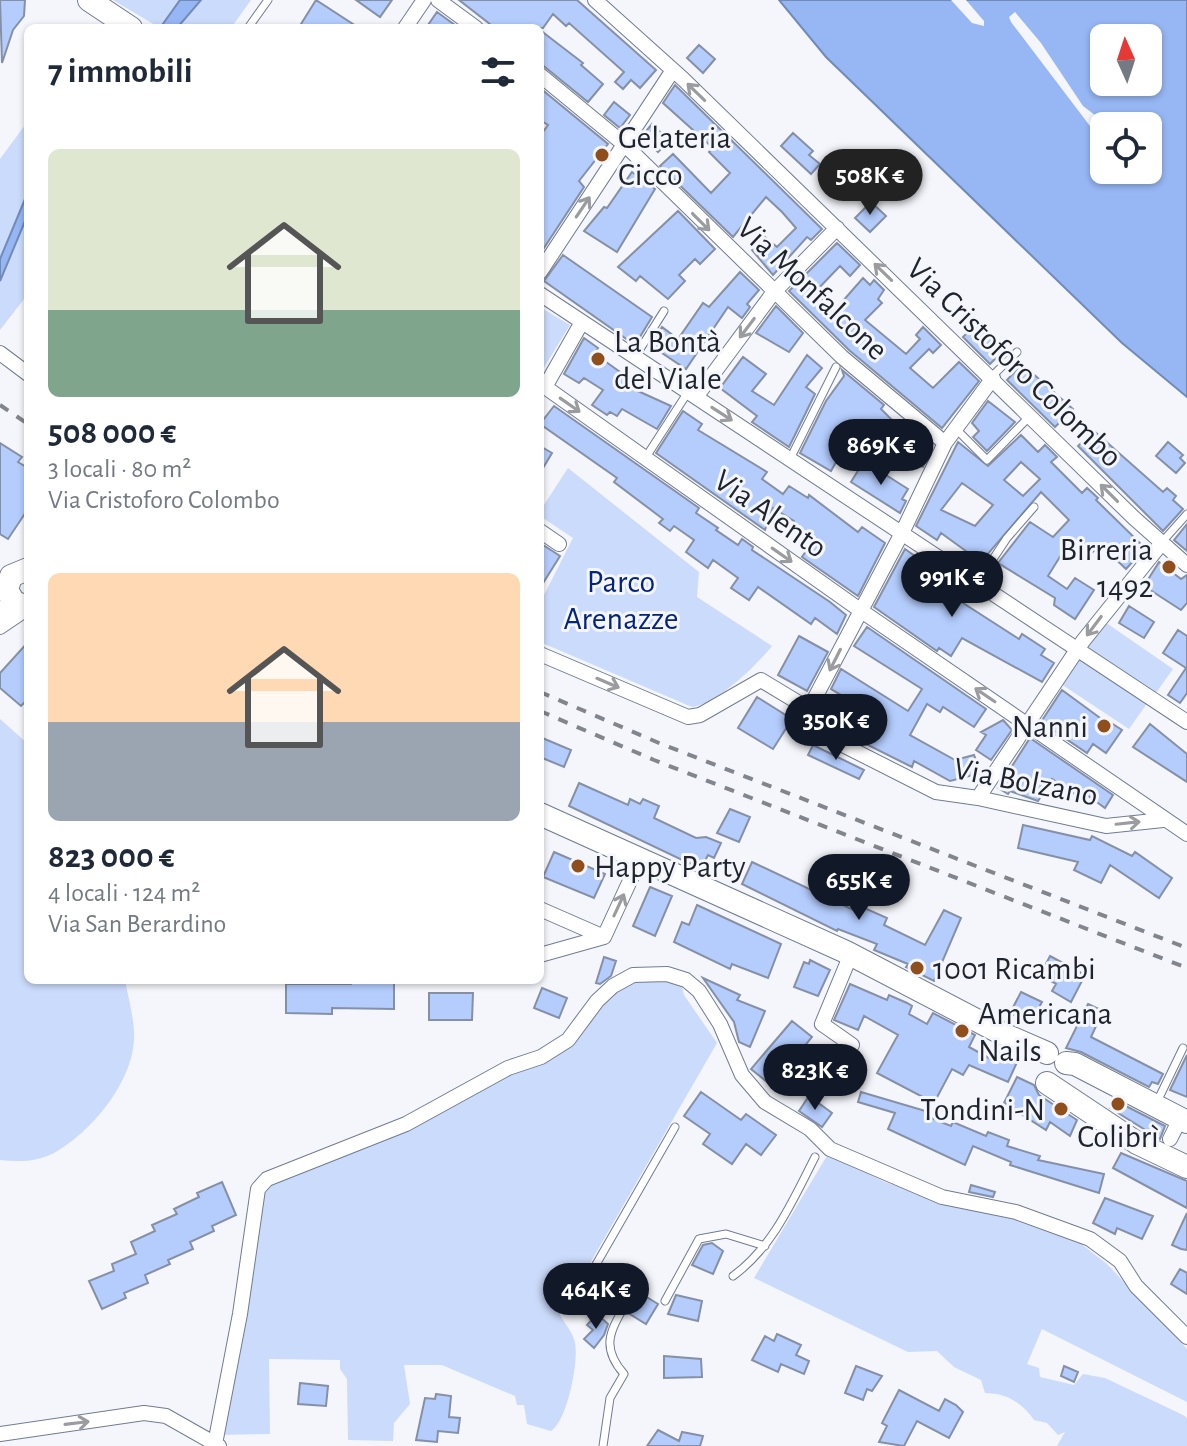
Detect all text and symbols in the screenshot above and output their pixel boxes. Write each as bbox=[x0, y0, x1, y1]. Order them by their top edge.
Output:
north arrow bbox=[1090, 24, 1162, 96]
map controls bbox=[1090, 24, 1162, 184]
icon: filters bbox=[476, 50, 520, 94]
text: 7 immobili bbox=[48, 55, 193, 89]
one-way arrow bbox=[686, 82, 706, 101]
button: locate bbox=[1090, 112, 1162, 184]
place label: Gelateria Cicco bbox=[618, 122, 731, 191]
marker: Gelateria Cicco bbox=[593, 146, 611, 164]
pin: 508K € bbox=[805, 149, 935, 217]
text: 508K € bbox=[836, 162, 904, 188]
one-way arrow bbox=[575, 197, 592, 219]
icon: home bbox=[212, 201, 356, 345]
street label: Via Monfalcone bbox=[731, 211, 894, 366]
one-way arrow bbox=[691, 212, 711, 231]
street label: Via Cristoforo Colombo bbox=[901, 252, 1128, 473]
one-way arrow bbox=[874, 263, 893, 282]
one-way arrow bbox=[739, 316, 756, 338]
place label: La Bontà del Viale bbox=[614, 326, 722, 395]
marker: La Bontà del Viale bbox=[589, 350, 607, 368]
one-way arrow bbox=[559, 396, 580, 413]
one-way arrow bbox=[710, 406, 733, 422]
text: 508 000 € bbox=[48, 416, 176, 450]
pin: 869K € bbox=[816, 419, 946, 487]
text: 869K € bbox=[846, 432, 916, 458]
text: 3 locali · 80 m² bbox=[48, 456, 191, 482]
street label: Via Alento bbox=[708, 464, 832, 564]
one-way arrow bbox=[1099, 484, 1119, 503]
text: Via Cristoforo Colombo bbox=[48, 487, 280, 513]
place label: Birreria 1492 bbox=[1060, 534, 1153, 603]
one-way arrow bbox=[771, 546, 792, 563]
pin: 991K € bbox=[887, 551, 1017, 619]
marker: Birreria 1492 bbox=[1160, 558, 1178, 576]
text: 991K € bbox=[919, 564, 985, 590]
park label: Parco Arenazze bbox=[563, 566, 679, 635]
one-way arrow bbox=[1086, 615, 1103, 636]
icon: home bbox=[212, 625, 356, 769]
one-way arrow bbox=[826, 647, 842, 671]
one-way arrow bbox=[596, 676, 620, 691]
one-way arrow bbox=[974, 686, 997, 702]
pin: 350K € bbox=[771, 694, 901, 762]
text: 350K € bbox=[802, 707, 870, 733]
place label: Nanni bbox=[1012, 711, 1088, 743]
marker: Nanni bbox=[1095, 717, 1113, 735]
street label: Via Bolzano bbox=[951, 752, 1101, 812]
one-way arrow bbox=[1114, 816, 1141, 831]
text: 823 000 € bbox=[48, 840, 175, 874]
place label: Happy Party bbox=[594, 851, 746, 883]
pin: 655K € bbox=[794, 854, 924, 922]
marker: Happy Party bbox=[569, 857, 587, 875]
text: 655K € bbox=[826, 867, 892, 893]
text: 4 locali · 124 m² bbox=[48, 880, 200, 906]
one-way arrow bbox=[612, 893, 627, 917]
text: Via San Berardino bbox=[48, 911, 226, 937]
place label: 1001 Ricambi bbox=[933, 953, 1096, 985]
marker: 1001 Ricambi bbox=[908, 959, 926, 977]
place label: Americana Nails bbox=[978, 998, 1112, 1067]
marker: Americana Nails bbox=[953, 1022, 971, 1040]
pin: 823K € bbox=[750, 1044, 880, 1112]
text: 823K € bbox=[781, 1057, 849, 1083]
place label: Tondini-N bbox=[920, 1094, 1045, 1126]
marker: Colibrì bbox=[1109, 1095, 1127, 1113]
marker: Tondini-N bbox=[1052, 1100, 1070, 1118]
place label: Colibrì bbox=[1077, 1121, 1159, 1153]
pin: 464K € bbox=[531, 1263, 661, 1331]
text: 464K € bbox=[561, 1276, 631, 1302]
one-way arrow bbox=[63, 1416, 90, 1431]

